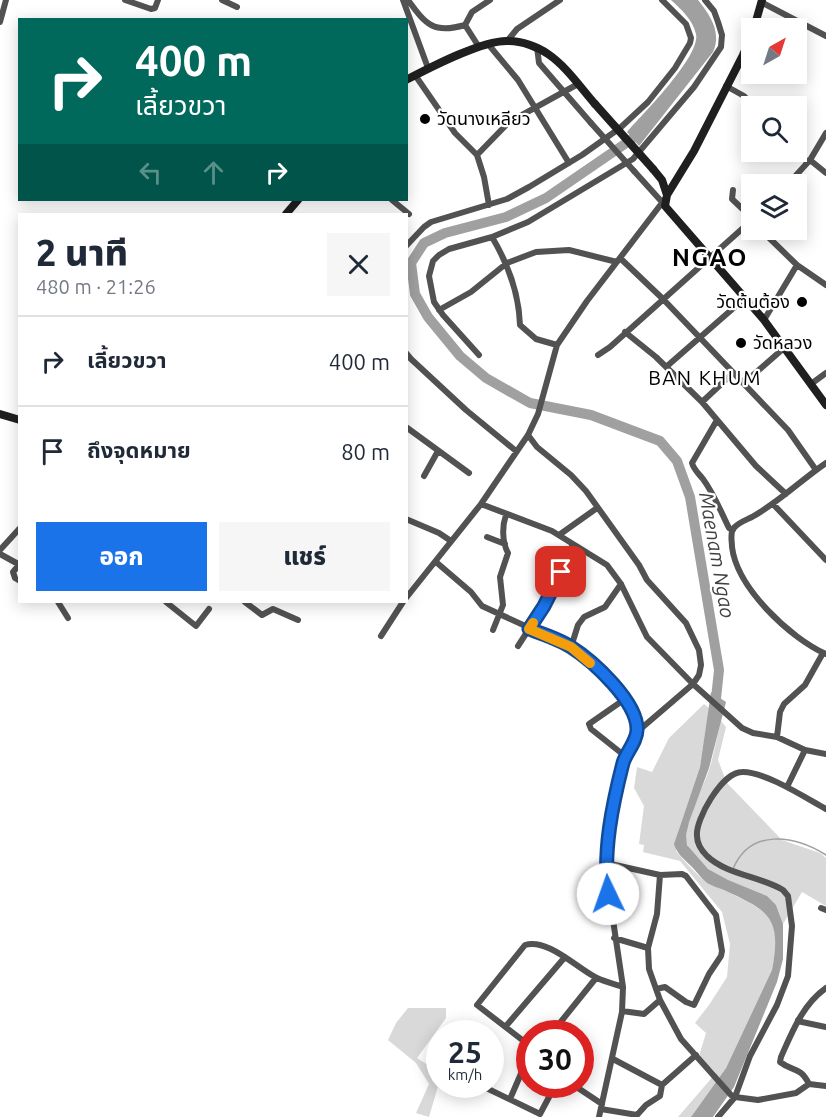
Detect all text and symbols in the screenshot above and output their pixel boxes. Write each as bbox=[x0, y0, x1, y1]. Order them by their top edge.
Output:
north arrow bbox=[741, 18, 807, 84]
map controls bbox=[741, 18, 807, 240]
text: 400 m bbox=[135, 37, 252, 84]
icon: right bbox=[36, 42, 114, 120]
text: เลี้ยวขวา bbox=[135, 90, 226, 120]
button: search bbox=[741, 96, 807, 162]
place label: วัดนางเหลียว bbox=[437, 108, 531, 128]
marker: วัดนางเหลียว bbox=[418, 112, 432, 126]
icon: left bbox=[134, 156, 167, 189]
icon: ahead bbox=[197, 156, 230, 189]
icon: right bbox=[260, 156, 293, 189]
button: layers bbox=[741, 174, 807, 240]
text: 2 นาที bbox=[36, 232, 128, 273]
button: close bbox=[327, 233, 390, 296]
district label: NGAO bbox=[672, 244, 748, 271]
text: 480 m · 21:26 bbox=[36, 275, 156, 298]
place label: วัดต้นต้อง bbox=[716, 291, 790, 311]
marker: วัดต้นต้อง bbox=[795, 295, 809, 309]
place label: วัดหลวง bbox=[753, 332, 812, 352]
marker: วัดหลวง bbox=[734, 336, 748, 350]
icon: right bbox=[36, 345, 69, 378]
text: เลี้ยวขวา bbox=[87, 347, 167, 372]
text: 400 m bbox=[329, 349, 390, 374]
district label: BAN KHUM bbox=[648, 366, 762, 389]
icon: arrive bbox=[36, 435, 69, 468]
text: ถึงจุดหมาย bbox=[87, 437, 191, 462]
text: 80 m bbox=[341, 439, 390, 464]
water label: Maenam Ngao bbox=[695, 490, 740, 620]
button: ออก bbox=[36, 522, 207, 591]
button: แชร์ bbox=[219, 522, 390, 591]
pin bbox=[535, 546, 586, 597]
icon: arrive bbox=[544, 555, 577, 588]
position arrow bbox=[576, 862, 640, 926]
speed limit sign: 30 bbox=[516, 1020, 594, 1098]
text: 25 bbox=[448, 1035, 482, 1069]
text: km/h bbox=[448, 1066, 482, 1083]

